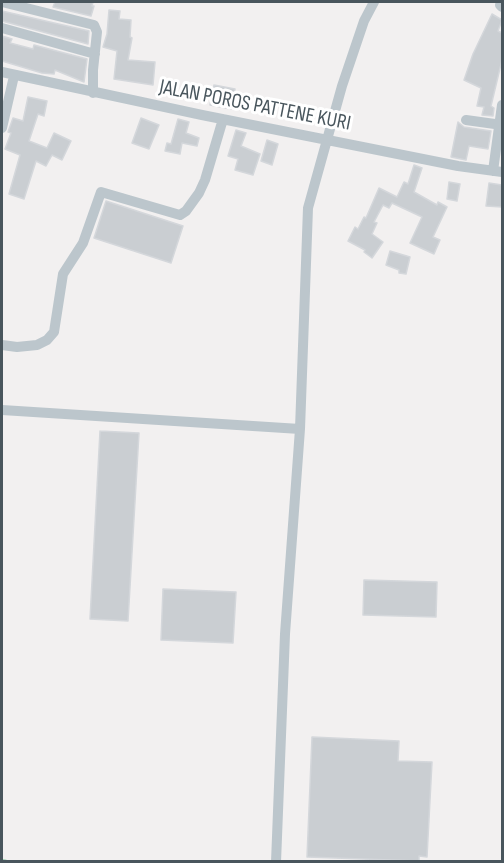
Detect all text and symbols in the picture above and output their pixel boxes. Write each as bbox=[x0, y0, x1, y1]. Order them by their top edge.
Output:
street label: JALAN POROS PATTENE KURI bbox=[157, 75, 353, 137]

